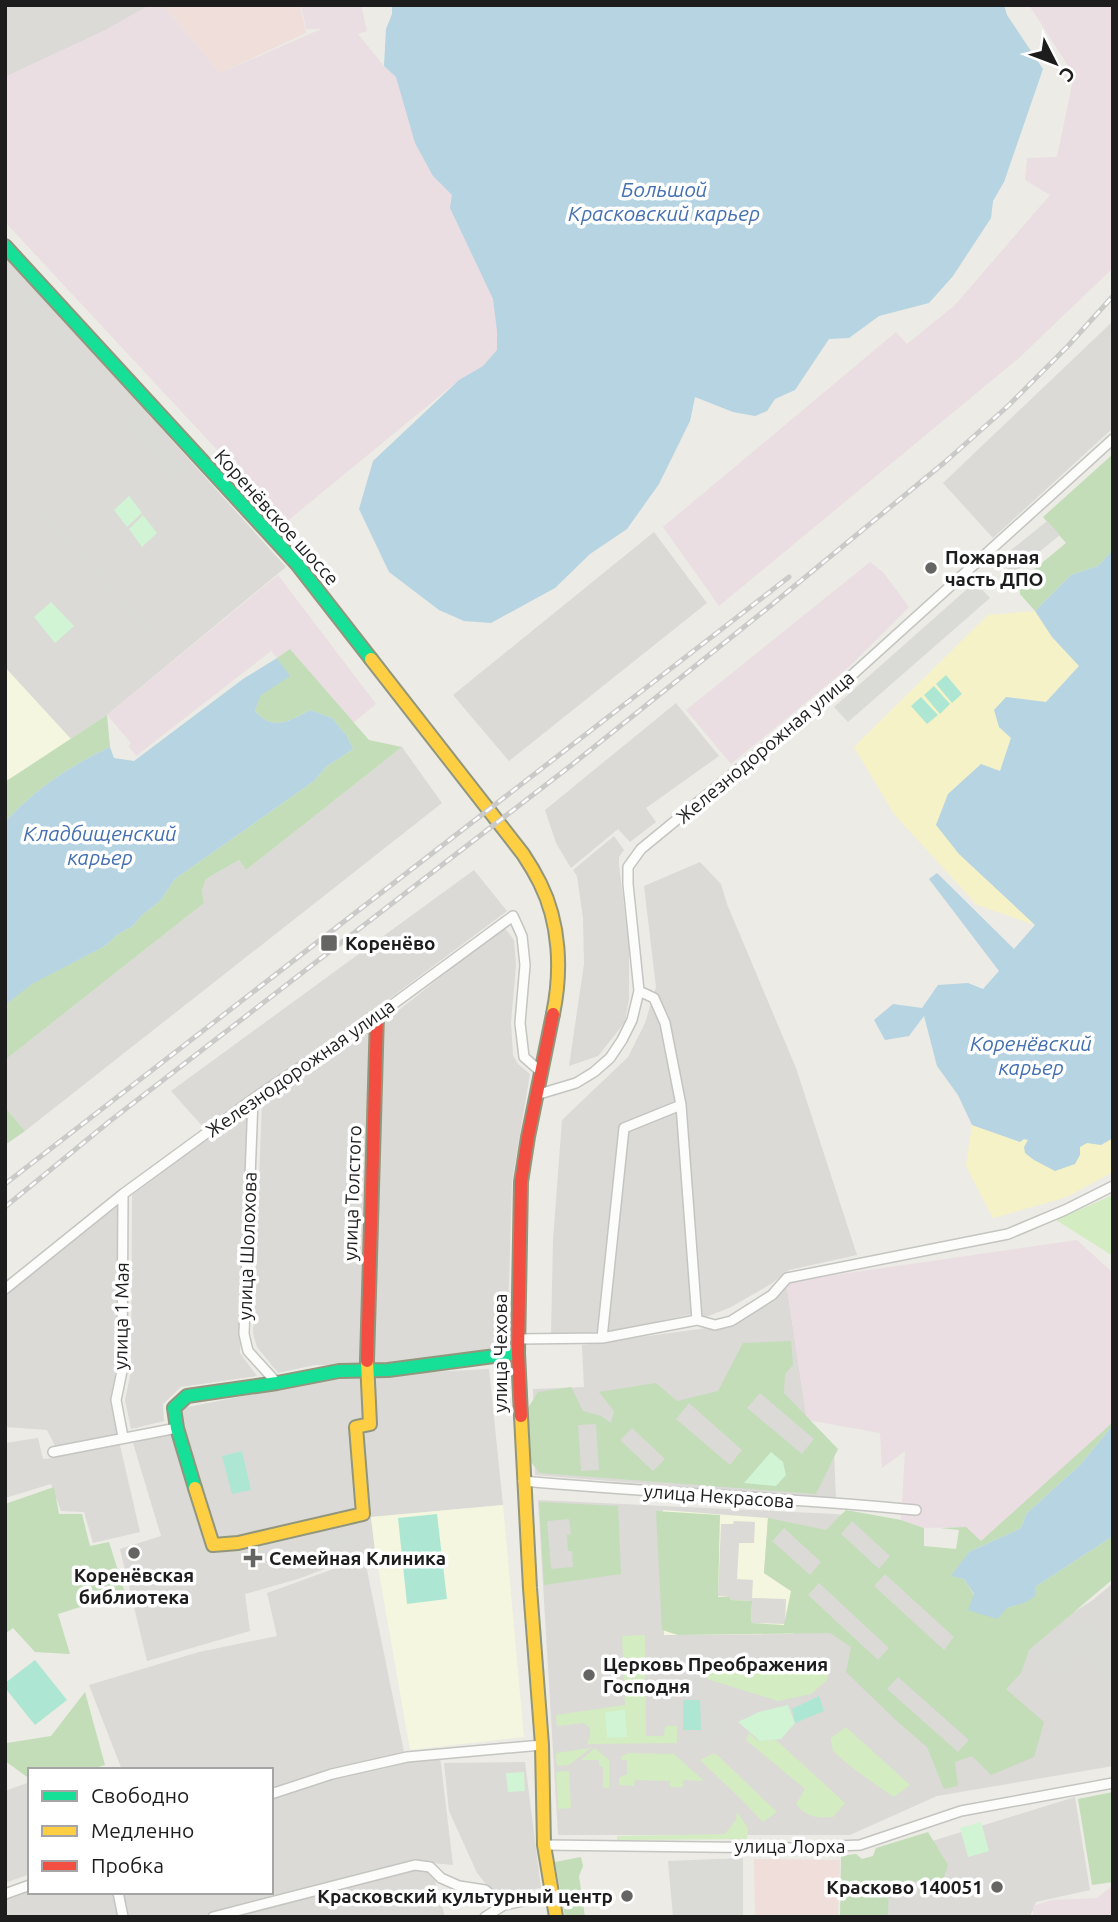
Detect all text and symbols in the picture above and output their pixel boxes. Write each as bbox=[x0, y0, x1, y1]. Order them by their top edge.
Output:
north arrow bbox=[1020, 28, 1090, 98]
text: С bbox=[1055, 62, 1080, 86]
water label: Большой Красковский карьер bbox=[568, 177, 760, 225]
street label: Коренёвское шоссе bbox=[210, 445, 344, 589]
place label: Пожарная часть ДПО bbox=[945, 546, 1044, 590]
marker: Пожарная часть ДПО bbox=[923, 560, 939, 576]
street label: Железнодорожная улица bbox=[672, 666, 858, 828]
water label: Кладбищенский карьер bbox=[23, 821, 177, 869]
place label: Коренёво bbox=[345, 932, 436, 954]
marker: Коренёво bbox=[319, 933, 339, 953]
street label: Железнодорожная улица bbox=[201, 994, 399, 1142]
water label: Коренёвский карьер bbox=[970, 1031, 1092, 1079]
street label: улица Толстого bbox=[339, 1125, 365, 1261]
street label: улица Шолохова bbox=[233, 1171, 261, 1321]
street label: улица 1 Мая bbox=[109, 1262, 133, 1370]
street label: улица Чехова bbox=[489, 1293, 511, 1413]
street label: улица Некрасова bbox=[643, 1480, 795, 1512]
marker: Коренёвская библиотека bbox=[126, 1545, 142, 1561]
place label: Семейная Клиника bbox=[269, 1547, 446, 1569]
marker: Семейная Клиника bbox=[243, 1548, 263, 1568]
place label: Коренёвская библиотека bbox=[74, 1564, 194, 1608]
place label: Церковь Преображения Господня bbox=[603, 1653, 828, 1697]
marker: Церковь Преображения Господня bbox=[581, 1667, 597, 1683]
legend bbox=[28, 1768, 273, 1894]
text: Свободно bbox=[91, 1783, 189, 1807]
text: Медленно bbox=[91, 1818, 194, 1842]
street label: улица Лорха bbox=[735, 1835, 845, 1857]
text: Пробка bbox=[91, 1853, 164, 1877]
place label: Красково 140051 bbox=[826, 1876, 983, 1898]
marker: Красково 140051 bbox=[989, 1879, 1005, 1895]
place label: Красковский культурный центр bbox=[317, 1885, 613, 1907]
marker: Красковский культурный центр bbox=[619, 1888, 635, 1904]

